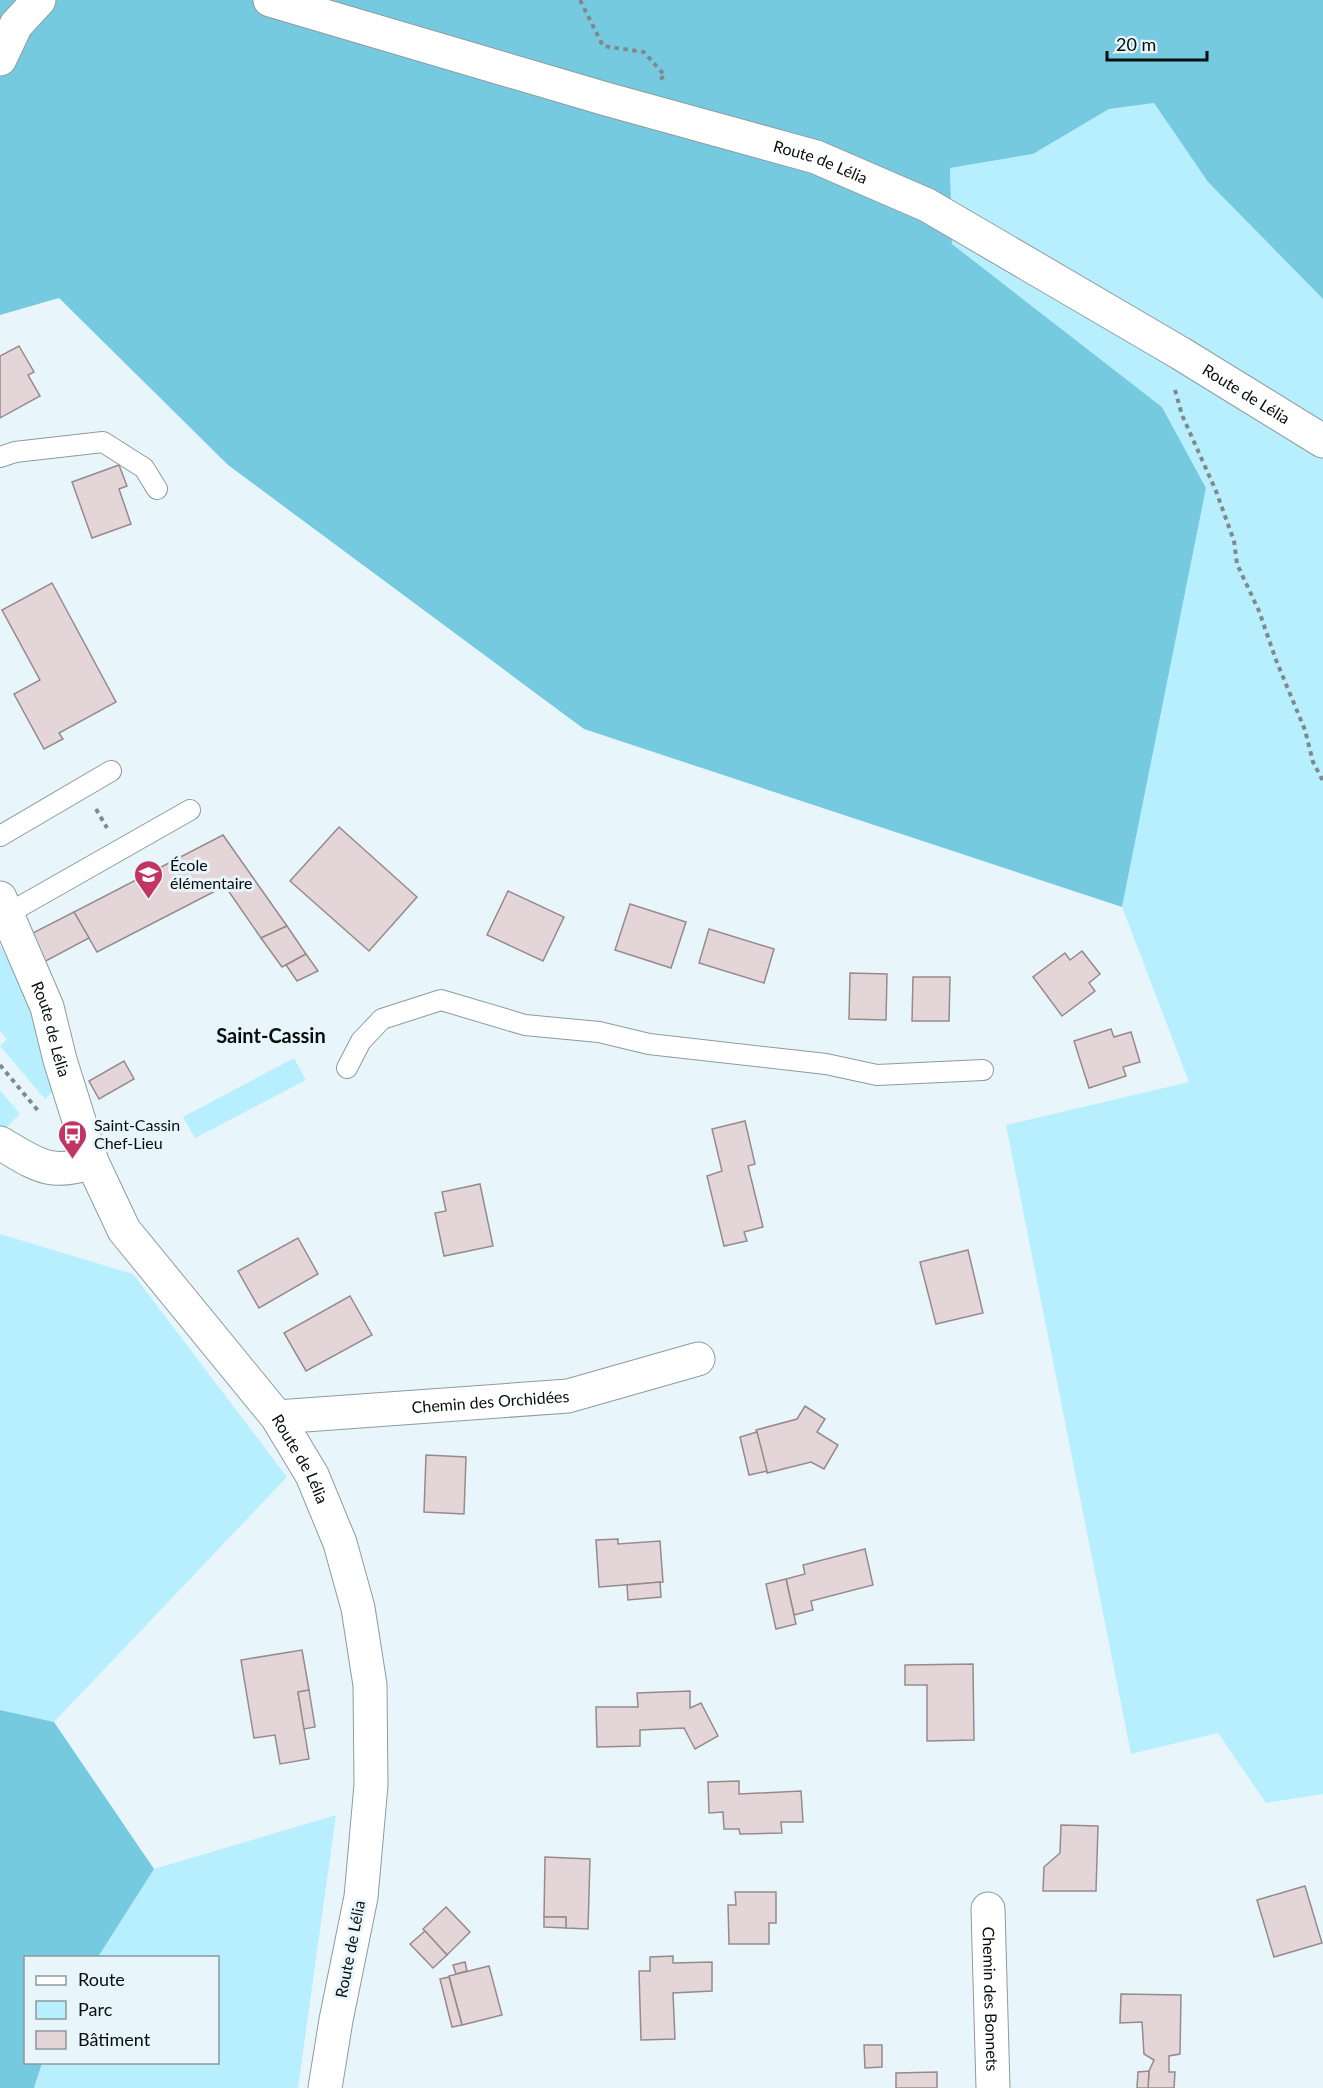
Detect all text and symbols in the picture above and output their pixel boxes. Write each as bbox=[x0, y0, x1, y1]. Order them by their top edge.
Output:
scale bar bbox=[1107, 24, 1208, 62]
text: 20 m bbox=[1116, 33, 1156, 55]
street label: Route de Lélia bbox=[772, 136, 871, 187]
street label: Route de Lélia bbox=[1199, 359, 1294, 427]
place label: École élémentaire bbox=[170, 855, 253, 892]
school or university icon: École élémentaire bbox=[133, 858, 165, 900]
street label: Route de Lélia bbox=[28, 978, 75, 1079]
district label: Saint-Cassin bbox=[216, 1023, 326, 1047]
place label: Saint-Cassin Chef-Lieu bbox=[94, 1115, 180, 1152]
bus stop icon: Saint-Cassin Chef-Lieu bbox=[57, 1118, 89, 1160]
street label: Chemin des Orchidées bbox=[411, 1386, 570, 1416]
street label: Route de Lélia bbox=[269, 1411, 333, 1506]
street label: Route de Lélia bbox=[331, 1899, 368, 1999]
street label: Chemin des Bonnets bbox=[979, 1926, 1003, 2072]
legend bbox=[24, 1956, 219, 2064]
text: Route bbox=[78, 1968, 125, 1990]
text: Parc bbox=[78, 1998, 113, 2020]
text: Bâtiment bbox=[78, 2028, 151, 2050]

